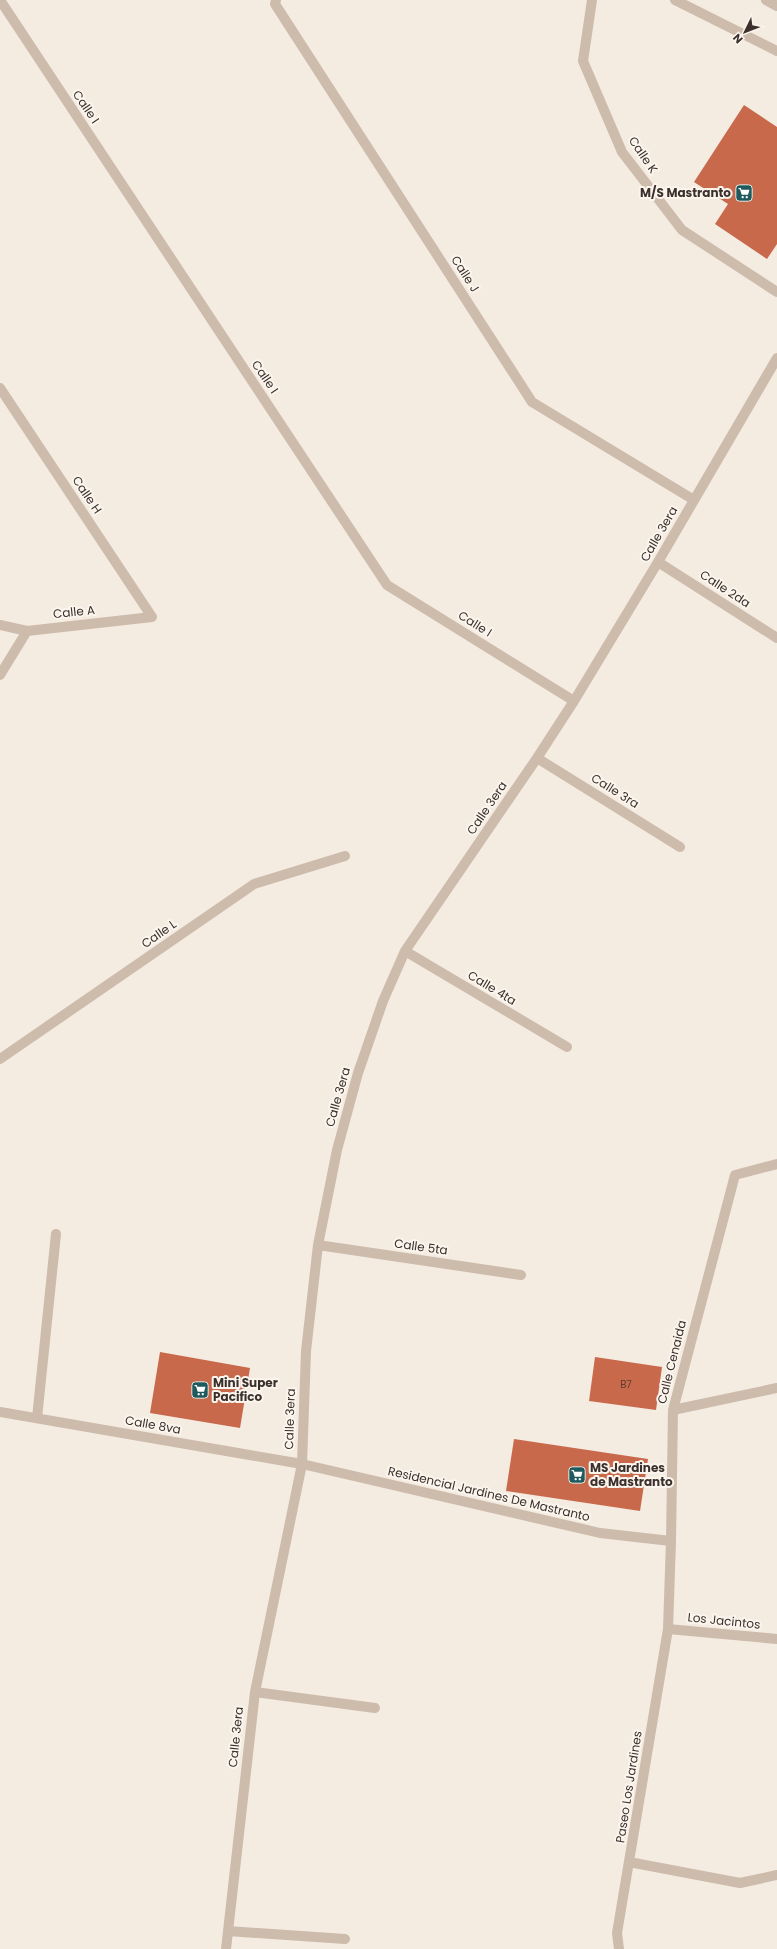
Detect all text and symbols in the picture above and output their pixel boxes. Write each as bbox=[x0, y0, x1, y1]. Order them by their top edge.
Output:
north arrow bbox=[725, 12, 765, 52]
text: N bbox=[729, 30, 746, 47]
street label: Calle I bbox=[69, 87, 104, 127]
street label: Calle K bbox=[625, 133, 662, 177]
supermarket icon: M/S Mastranto bbox=[734, 183, 754, 203]
place label: M/S Mastranto bbox=[640, 184, 731, 201]
street label: Calle J bbox=[447, 252, 484, 295]
street label: Calle I bbox=[248, 357, 283, 397]
street label: Calle H bbox=[69, 472, 106, 517]
street label: Calle 3era bbox=[636, 503, 681, 564]
street label: Calle 2da bbox=[697, 566, 754, 611]
street label: Calle A bbox=[52, 601, 96, 622]
street label: Calle I bbox=[455, 607, 495, 641]
street label: Calle 3ra bbox=[588, 769, 642, 812]
street label: Calle 3era bbox=[462, 778, 511, 838]
street label: Calle L bbox=[138, 915, 180, 952]
street label: Calle 4ta bbox=[465, 966, 520, 1009]
street label: Calle 3era bbox=[321, 1065, 354, 1129]
street label: Calle 5ta bbox=[393, 1234, 449, 1259]
street label: Calle Cenaida bbox=[653, 1318, 690, 1405]
place label: Mini Super Pacifico bbox=[213, 1374, 278, 1405]
house number: B7 bbox=[620, 1377, 632, 1392]
supermarket icon: Mini Super Pacifico bbox=[190, 1380, 210, 1400]
street label: Calle 3era bbox=[280, 1388, 299, 1450]
street label: Calle 8va bbox=[124, 1411, 182, 1438]
place label: MS Jardines de Mastranto bbox=[590, 1459, 673, 1490]
street label: Residencial Jardines De Mastranto bbox=[386, 1462, 592, 1525]
supermarket icon: MS Jardines de Mastranto bbox=[567, 1465, 587, 1485]
street label: Los Jacintos bbox=[687, 1608, 761, 1633]
street label: Calle 3era bbox=[224, 1706, 247, 1768]
street label: Paseo Los Jardines bbox=[611, 1730, 646, 1844]

